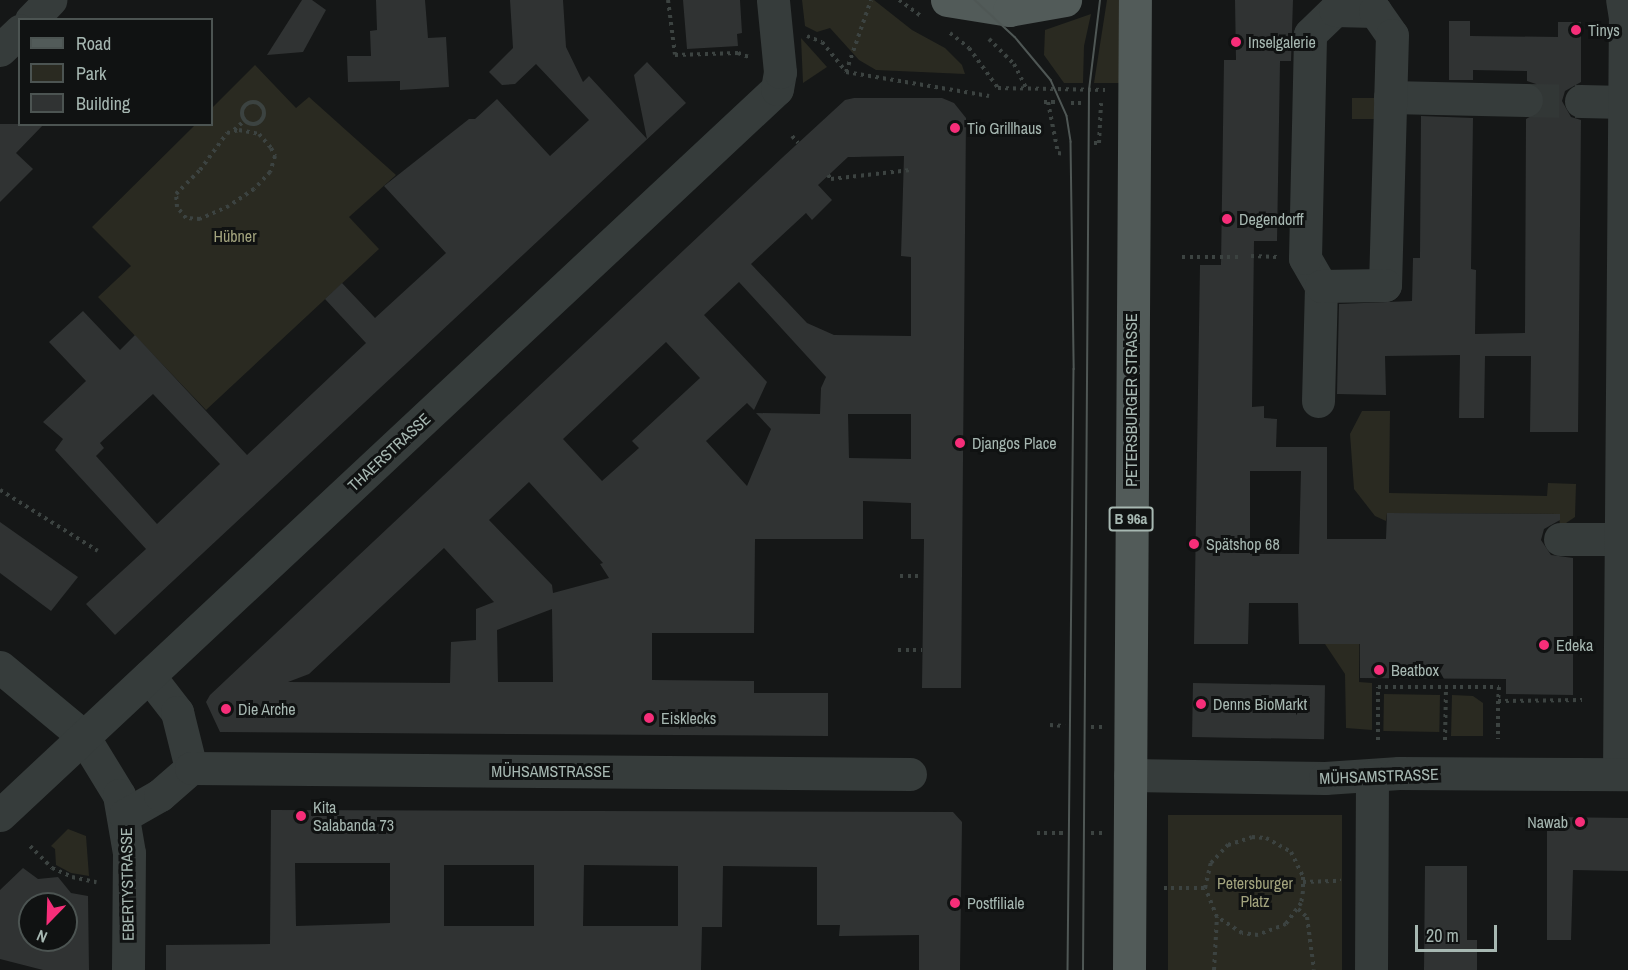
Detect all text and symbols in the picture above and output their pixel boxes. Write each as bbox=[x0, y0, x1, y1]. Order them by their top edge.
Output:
legend bbox=[18, 18, 213, 126]
place label: Tinys bbox=[1588, 20, 1620, 40]
marker: Tinys bbox=[1569, 23, 1583, 37]
text: Road bbox=[76, 31, 111, 56]
place label: Inselgalerie bbox=[1248, 32, 1316, 52]
marker: Inselgalerie bbox=[1229, 35, 1243, 49]
text: Park bbox=[76, 61, 106, 86]
text: Building bbox=[76, 91, 130, 116]
place label: Tio Grillhaus bbox=[967, 118, 1042, 138]
marker: Tio Grillhaus bbox=[948, 121, 962, 135]
place label: Degendorff bbox=[1239, 209, 1304, 229]
marker: Degendorff bbox=[1220, 212, 1234, 226]
park label: Hübner bbox=[213, 226, 257, 246]
street label: PETERSBURGER STRASSE bbox=[1121, 313, 1141, 487]
street label: THAERSTRASSE bbox=[344, 409, 434, 495]
place label: Djangos Place bbox=[972, 433, 1057, 453]
marker: Djangos Place bbox=[953, 436, 967, 450]
road number: B 96a bbox=[1108, 507, 1154, 531]
place label: Spätshop 68 bbox=[1206, 534, 1280, 554]
marker: Spätshop 68 bbox=[1187, 537, 1201, 551]
place label: Edeka bbox=[1556, 635, 1593, 655]
marker: Edeka bbox=[1537, 638, 1551, 652]
place label: Beatbox bbox=[1391, 660, 1439, 680]
marker: Beatbox bbox=[1372, 663, 1386, 677]
place label: Denns BioMarkt bbox=[1213, 694, 1307, 714]
marker: Denns BioMarkt bbox=[1194, 697, 1208, 711]
place label: Die Arche bbox=[238, 699, 296, 719]
marker: Die Arche bbox=[219, 702, 233, 716]
place label: Eisklecks bbox=[661, 708, 716, 728]
marker: Eisklecks bbox=[642, 711, 656, 725]
street label: MÜHSAMSTRASSE bbox=[491, 761, 611, 781]
street label: MÜHSAMSTRASSE bbox=[1319, 764, 1439, 788]
place label: Kita Salabanda 73 bbox=[313, 797, 394, 835]
marker: Kita Salabanda 73 bbox=[294, 809, 308, 823]
place label: Nawab bbox=[1527, 812, 1568, 832]
marker: Nawab bbox=[1573, 815, 1587, 829]
street label: EBERTYSTRASSE bbox=[116, 827, 138, 941]
park label: Petersburger Platz bbox=[1217, 873, 1293, 911]
north arrow bbox=[18, 892, 78, 952]
place label: Postfiliale bbox=[967, 893, 1025, 913]
marker: Postfiliale bbox=[948, 896, 962, 910]
scale bar bbox=[1418, 913, 1500, 951]
text: 20 m bbox=[1426, 923, 1459, 948]
text: N bbox=[33, 925, 50, 949]

